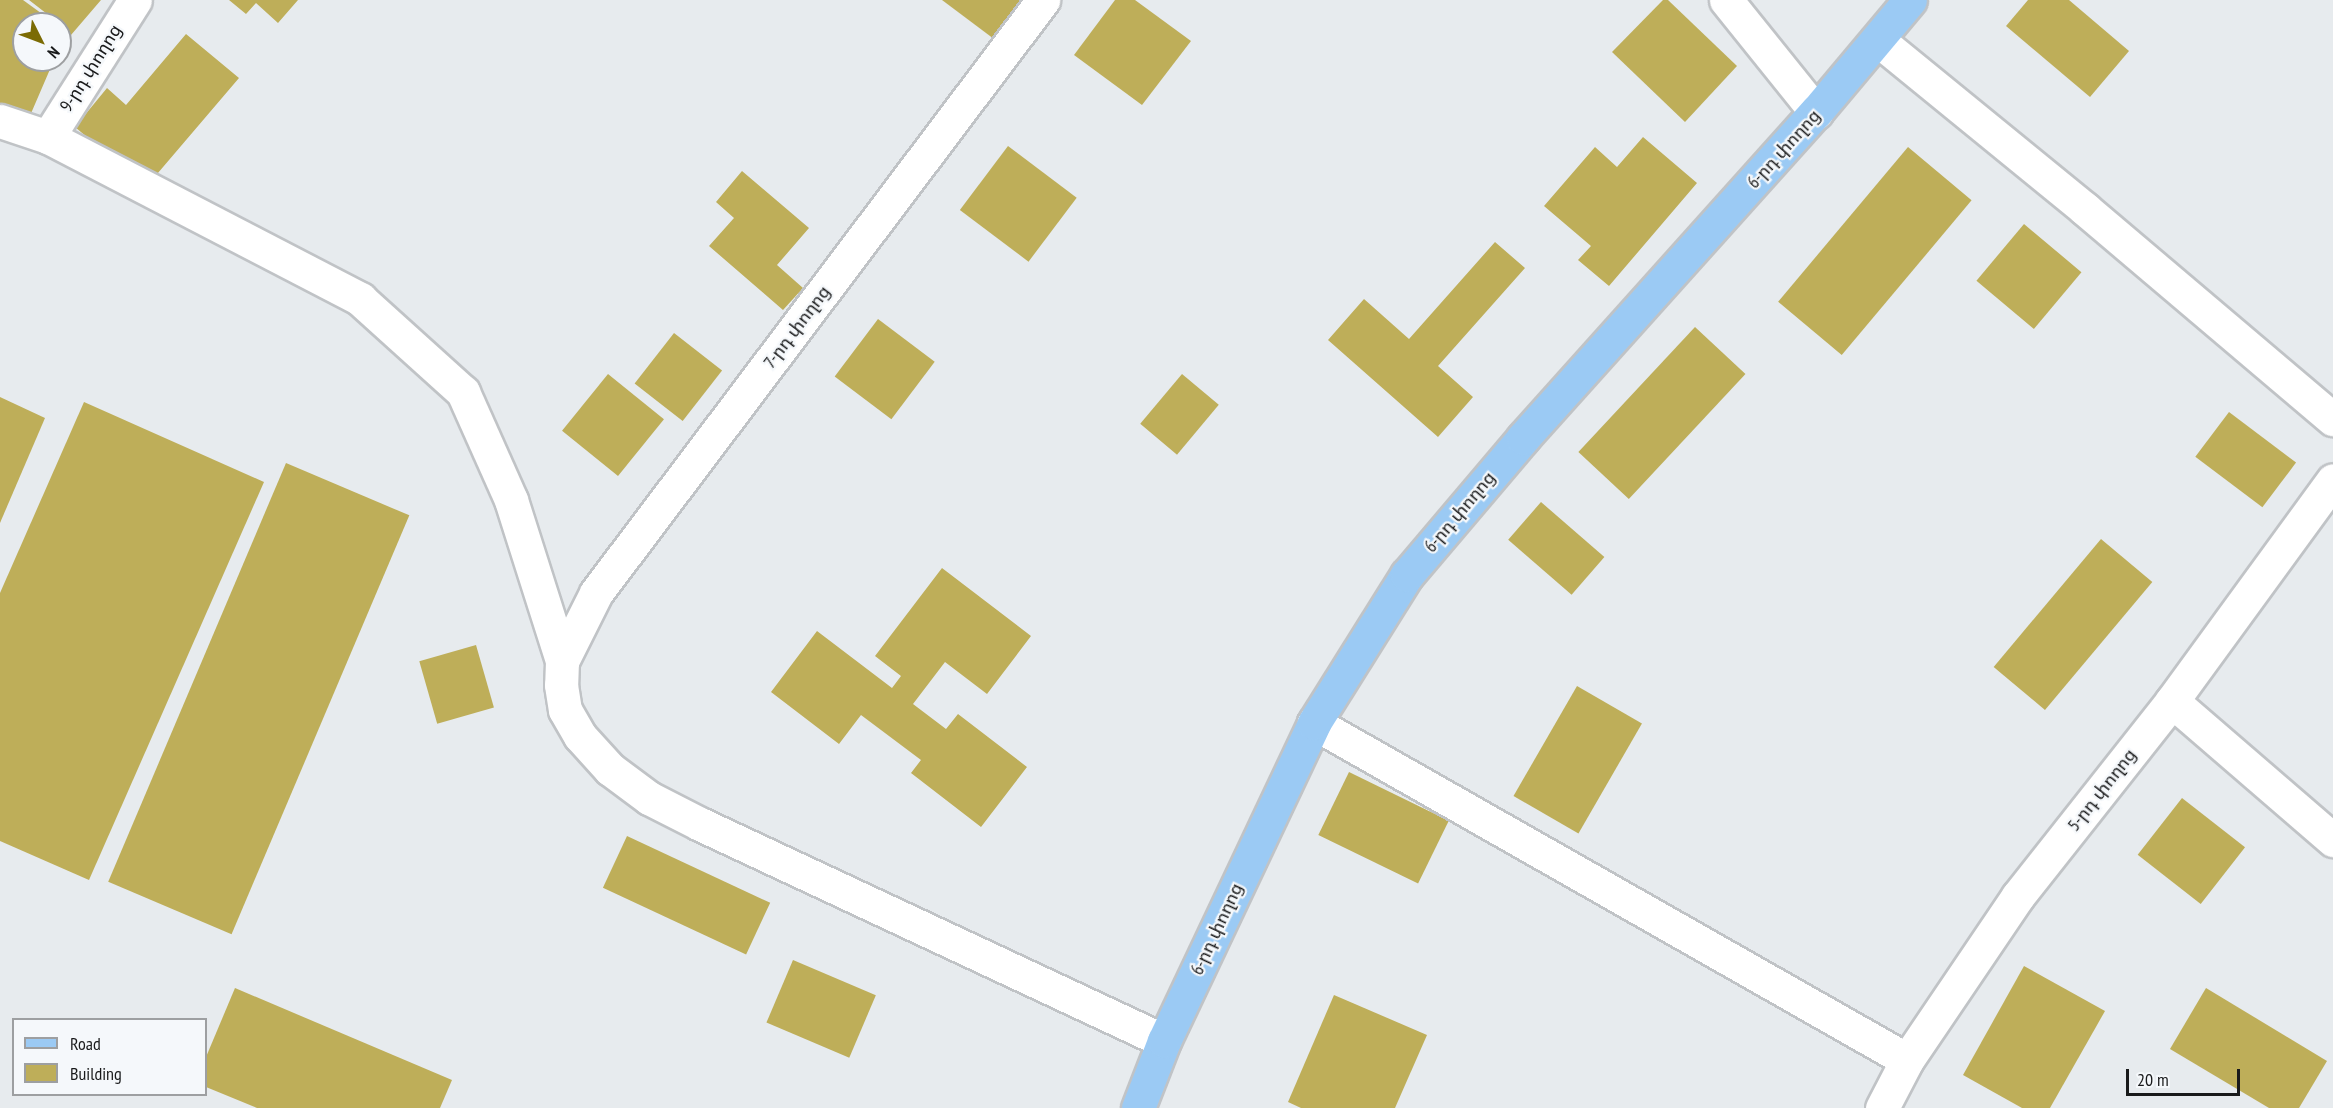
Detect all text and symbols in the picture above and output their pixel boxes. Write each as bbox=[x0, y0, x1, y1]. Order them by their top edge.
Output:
north arrow bbox=[12, 12, 72, 72]
street label: 9-րդ փողոց bbox=[56, 20, 126, 116]
text: N bbox=[44, 43, 64, 63]
street label: 6-րդ փողոց bbox=[1743, 105, 1825, 193]
street label: 7-րդ փողոց bbox=[759, 281, 835, 373]
street label: 6-րդ փողոց bbox=[1420, 467, 1500, 557]
street label: 5-րդ փողոց bbox=[2063, 744, 2141, 836]
street label: 6-րդ փողոց bbox=[1186, 880, 1248, 978]
legend bbox=[12, 1018, 207, 1096]
text: Road bbox=[70, 1032, 101, 1055]
scale bar bbox=[2129, 1057, 2243, 1095]
text: Building bbox=[70, 1062, 122, 1085]
text: 20 m bbox=[2137, 1068, 2169, 1091]

